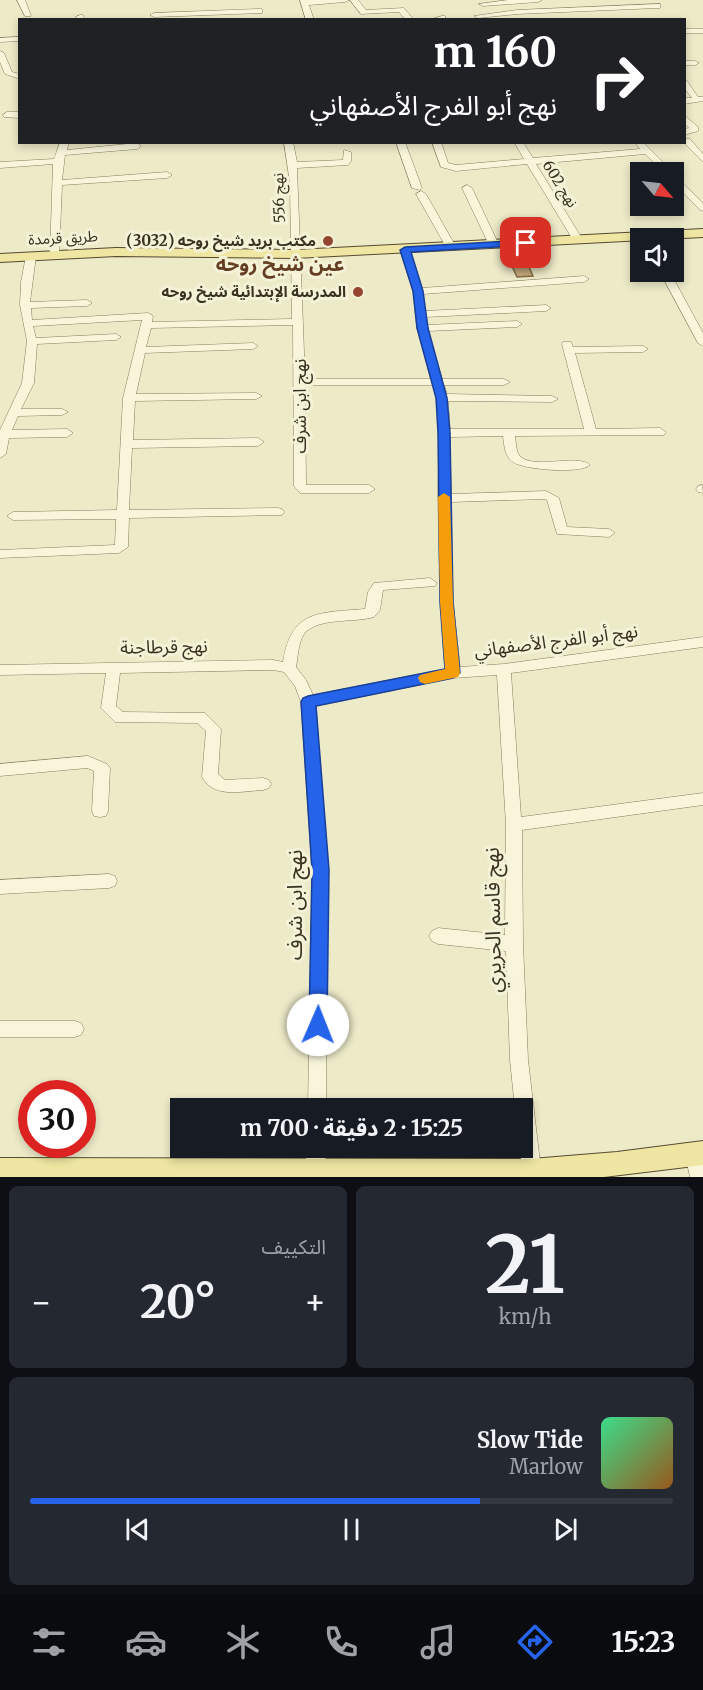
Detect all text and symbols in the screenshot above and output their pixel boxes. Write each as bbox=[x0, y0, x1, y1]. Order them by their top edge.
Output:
text: 160 m bbox=[433, 26, 557, 78]
icon: right bbox=[578, 42, 656, 120]
text: نهج أبو الفرج الأصفهاني bbox=[310, 88, 557, 122]
street label: نهج 602 bbox=[536, 157, 582, 212]
north arrow bbox=[630, 162, 684, 216]
map controls bbox=[630, 162, 684, 282]
street label: نهج 556 bbox=[268, 172, 292, 224]
pin bbox=[500, 217, 551, 268]
street label: طريق قرمدة bbox=[28, 226, 98, 250]
icon: arrive bbox=[509, 226, 542, 259]
button: sound bbox=[630, 228, 684, 282]
place label: مكتب بريد شيخ روحه (3032) bbox=[126, 231, 316, 252]
marker: مكتب بريد شيخ روحه (3032) bbox=[321, 234, 335, 248]
district label: عين شيخ روحه bbox=[216, 251, 344, 279]
place label: المدرسة الإبتدائية شيخ روحه bbox=[161, 282, 346, 303]
marker: المدرسة الإبتدائية شيخ روحه bbox=[351, 285, 365, 299]
street label: نهج ابن شرف bbox=[288, 359, 313, 453]
street label: نهج أبو الفرج الأصفهاني bbox=[473, 619, 639, 664]
street label: نهج قرطاجنة bbox=[120, 634, 208, 661]
street label: نهج قاسم الحريري bbox=[478, 847, 510, 993]
street label: نهج ابن شرف bbox=[281, 850, 310, 960]
position arrow bbox=[286, 993, 350, 1057]
speed limit sign: 30 bbox=[18, 1080, 96, 1158]
text: 15:25 · 2 دقيقة · 700 m bbox=[240, 1114, 463, 1142]
text: 21 bbox=[485, 1216, 565, 1314]
text: التكييف bbox=[262, 1234, 326, 1259]
text: 20° bbox=[140, 1274, 216, 1330]
text: − bbox=[30, 1282, 52, 1323]
text: + bbox=[304, 1282, 326, 1323]
text: km/h bbox=[499, 1304, 551, 1329]
text: Slow Tide bbox=[477, 1426, 583, 1454]
text: Marlow bbox=[509, 1454, 583, 1479]
icon: previous bbox=[121, 1513, 154, 1546]
icon: pause bbox=[335, 1513, 368, 1546]
icon: next bbox=[549, 1513, 582, 1546]
icon: filters bbox=[28, 1621, 70, 1663]
icon: car bbox=[125, 1621, 167, 1663]
icon: climate bbox=[222, 1621, 264, 1663]
icon: phone bbox=[320, 1621, 362, 1663]
icon: music bbox=[417, 1621, 459, 1663]
icon: directions bbox=[514, 1621, 556, 1663]
text: 15:23 bbox=[611, 1625, 675, 1659]

